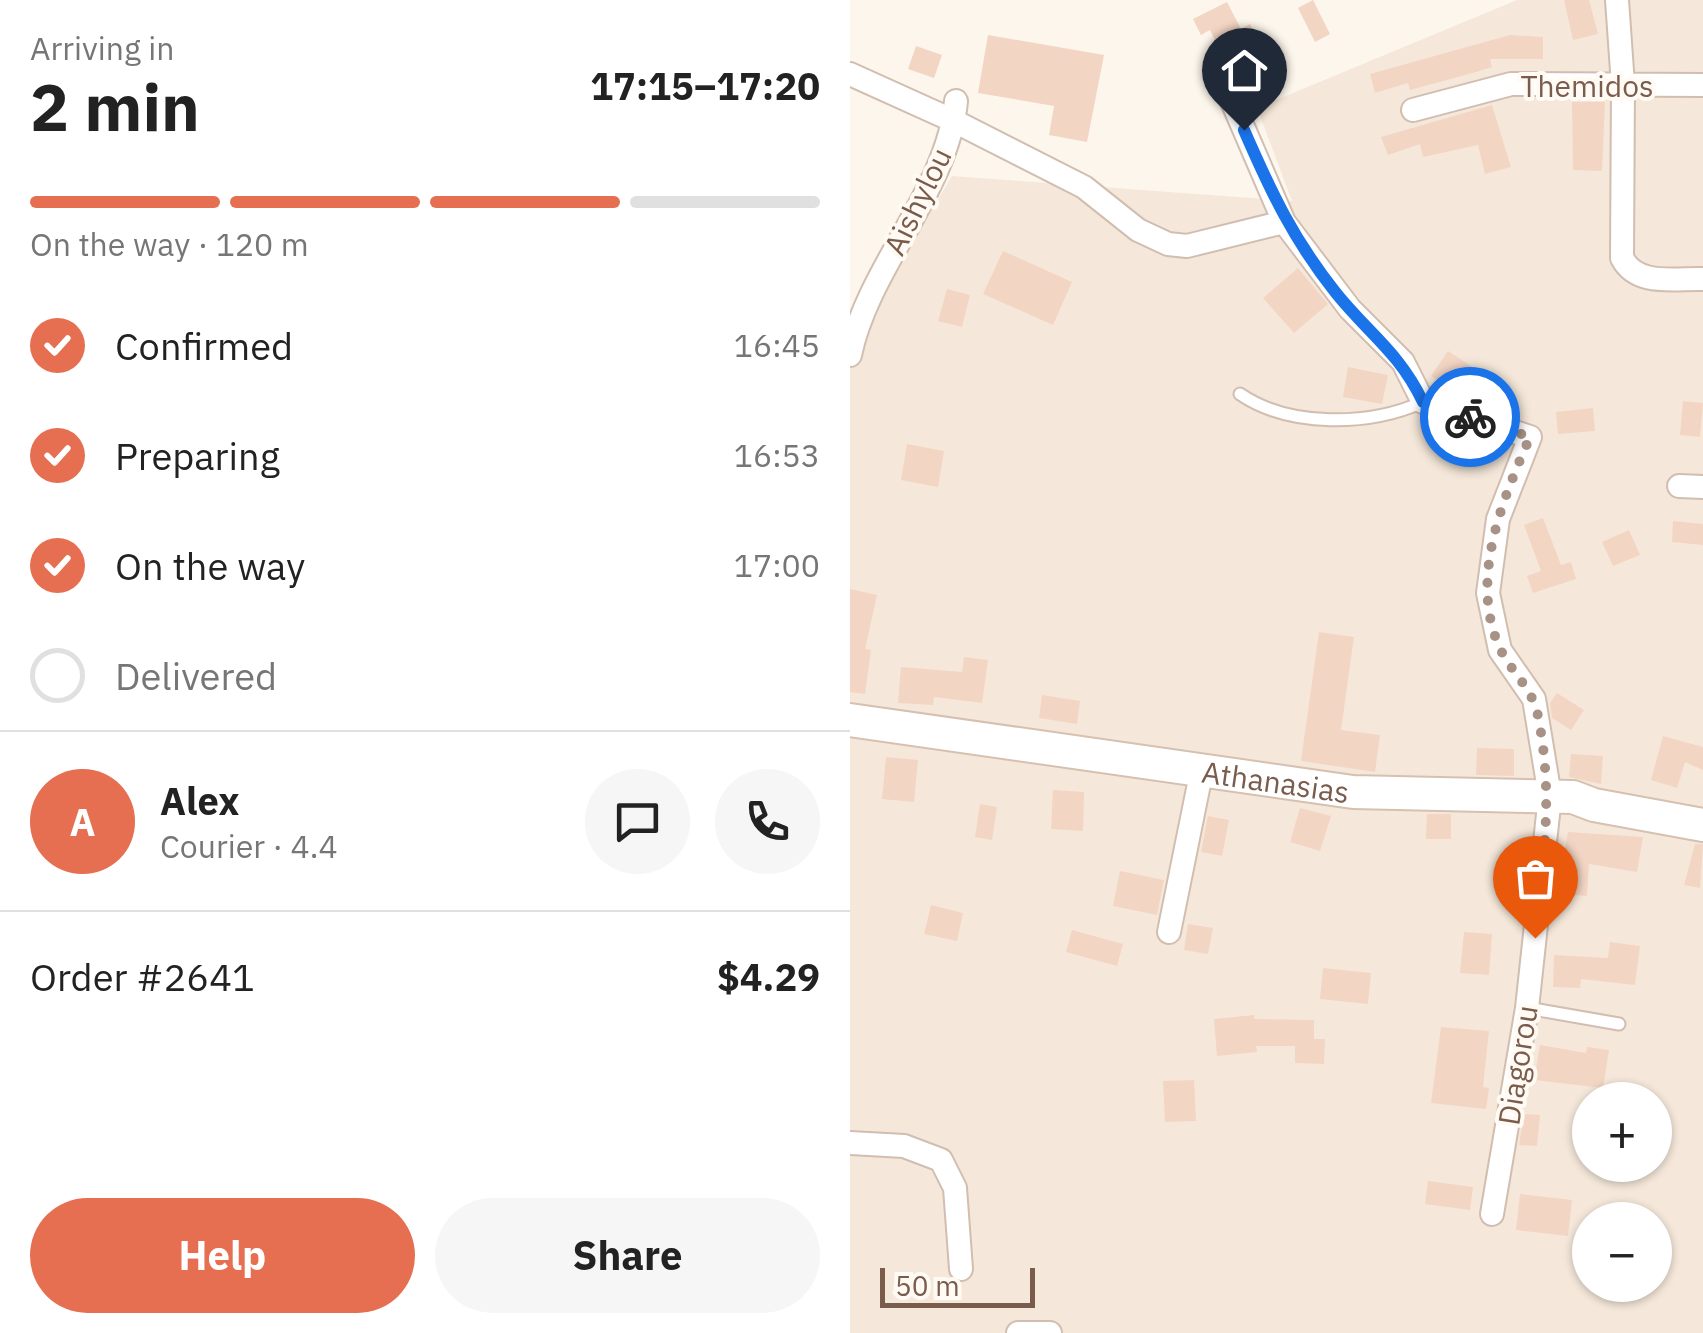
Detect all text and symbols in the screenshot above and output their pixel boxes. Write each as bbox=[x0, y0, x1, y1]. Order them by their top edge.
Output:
text: Arriving in bbox=[30, 27, 175, 69]
pin bbox=[1202, 28, 1287, 131]
icon: home bbox=[1217, 43, 1272, 98]
text: 17:15–17:20 bbox=[590, 61, 820, 110]
text: 2 min bbox=[30, 64, 200, 149]
street label: Themidos bbox=[1520, 66, 1654, 105]
street label: Aishylou bbox=[874, 141, 960, 261]
text: On the way · 120 m bbox=[30, 223, 309, 265]
icon: check bbox=[30, 318, 85, 373]
text: Confirmed bbox=[115, 321, 293, 370]
text: 16:45 bbox=[734, 324, 820, 366]
courier bbox=[1420, 367, 1520, 467]
icon: bike bbox=[1443, 390, 1498, 445]
icon: check bbox=[30, 428, 85, 483]
text: Preparing bbox=[115, 431, 280, 480]
text: 16:53 bbox=[734, 434, 820, 476]
icon: check bbox=[30, 538, 85, 593]
text: On the way bbox=[115, 541, 305, 590]
text: 17:00 bbox=[734, 544, 820, 586]
text: Delivered bbox=[115, 651, 277, 700]
street label: Athanasias bbox=[1199, 751, 1352, 811]
button: chat bbox=[585, 769, 690, 874]
button: phone bbox=[715, 769, 820, 874]
text: Alex bbox=[160, 776, 240, 825]
text: A bbox=[69, 797, 96, 846]
text: Courier · 4.4 bbox=[160, 825, 338, 867]
pin bbox=[1493, 836, 1578, 939]
icon: bag bbox=[1508, 851, 1563, 906]
text: Order #2641 bbox=[30, 952, 255, 1001]
text: $4.29 bbox=[717, 952, 820, 1001]
street label: Diagorou bbox=[1488, 1002, 1546, 1128]
map controls bbox=[1572, 1082, 1672, 1302]
button: + bbox=[1572, 1082, 1672, 1182]
button: Help bbox=[30, 1198, 415, 1313]
button: Share bbox=[435, 1198, 820, 1313]
button: − bbox=[1572, 1202, 1672, 1302]
scale bar bbox=[880, 1263, 1035, 1308]
text: 50 m bbox=[895, 1267, 960, 1304]

